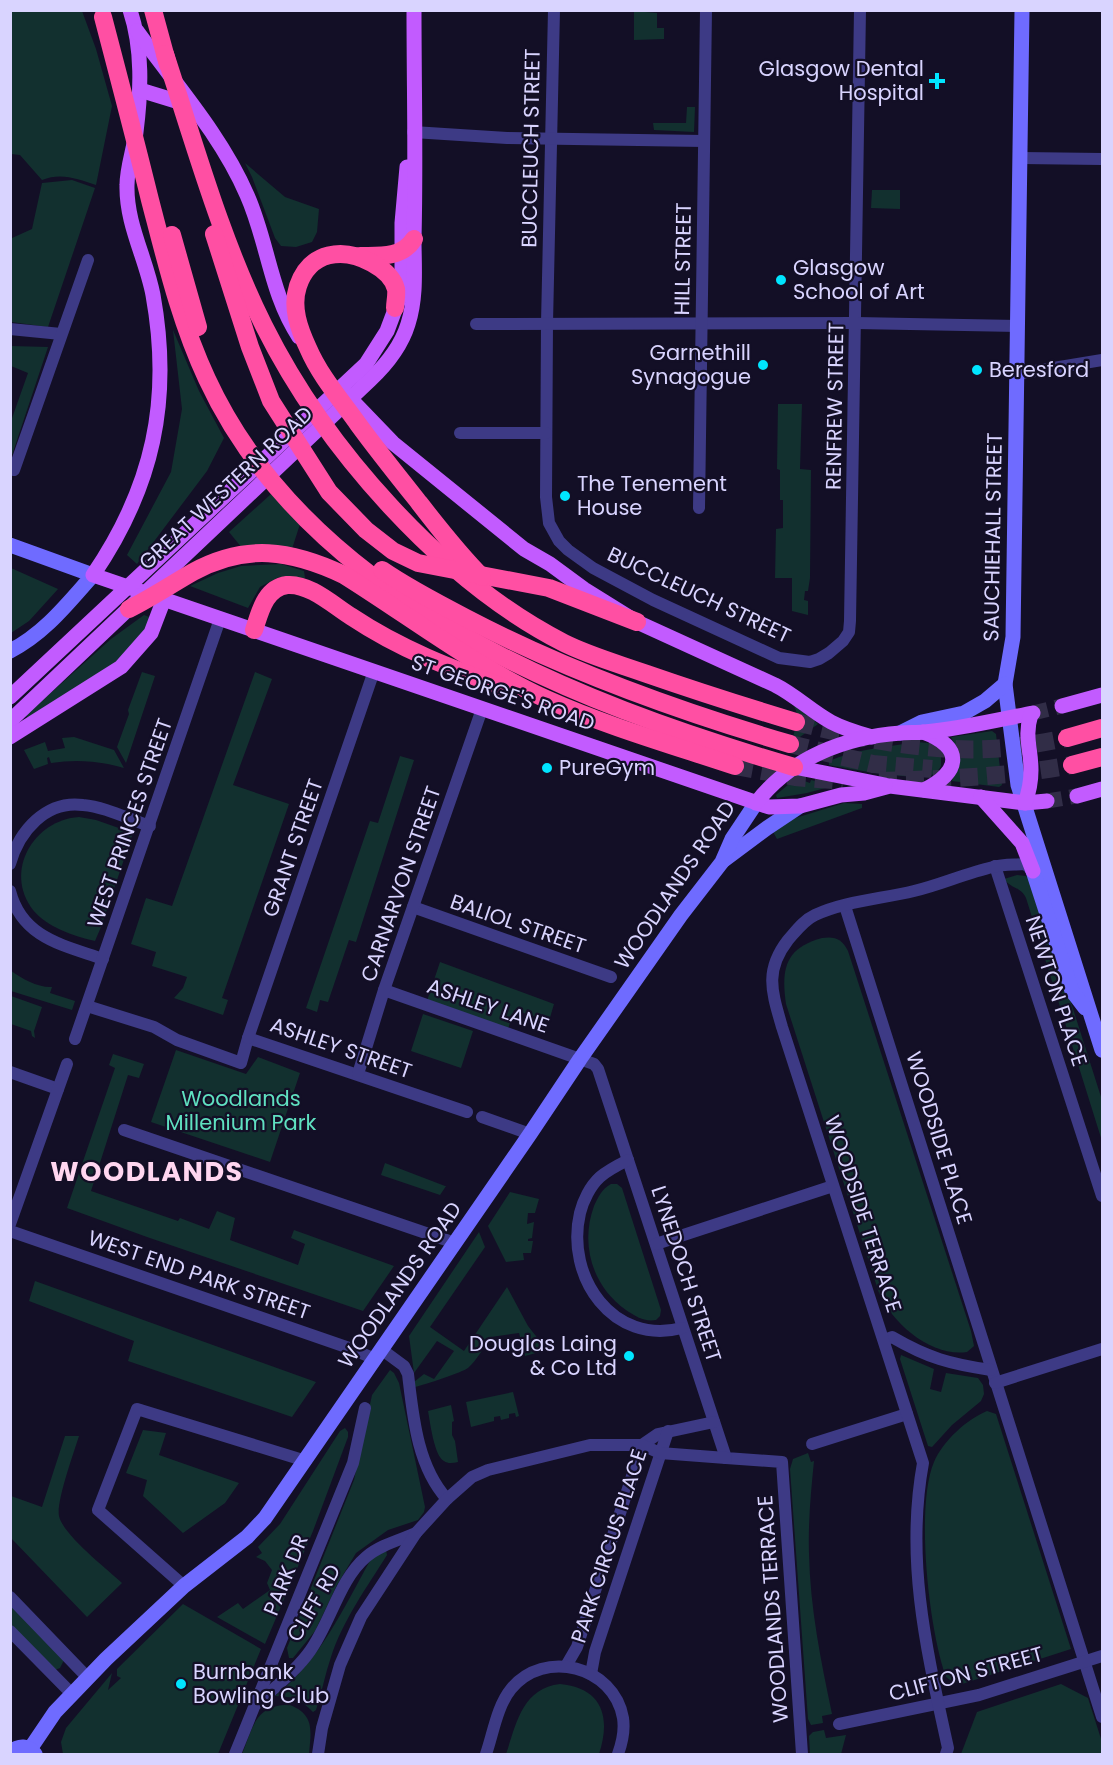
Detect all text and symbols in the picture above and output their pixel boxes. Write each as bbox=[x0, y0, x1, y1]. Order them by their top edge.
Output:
street label: BUCCLEUCH STREET bbox=[514, 48, 547, 248]
place label: Glasgow Dental Hospital bbox=[759, 54, 924, 107]
marker: Glasgow Dental Hospital bbox=[928, 72, 946, 90]
street label: HILL STREET bbox=[667, 202, 698, 316]
place label: Glasgow School of Art bbox=[793, 253, 925, 306]
marker: Glasgow School of Art bbox=[774, 273, 788, 287]
street label: RENFREW STREET bbox=[819, 322, 850, 490]
place label: Garnethill Synagogue bbox=[631, 338, 751, 391]
place label: Beresford bbox=[989, 355, 1089, 384]
marker: Garnethill Synagogue bbox=[756, 358, 770, 372]
marker: Beresford bbox=[970, 363, 984, 377]
street label: GREAT WESTERN ROAD bbox=[132, 399, 319, 576]
street label: SAUCHIEHALL STREET bbox=[976, 432, 1009, 642]
place label: The Tenement House bbox=[577, 469, 727, 522]
marker: The Tenement House bbox=[558, 489, 572, 503]
street label: BUCCLEUCH STREET bbox=[603, 539, 796, 650]
street label: ST GEORGE'S ROAD bbox=[408, 648, 599, 738]
street label: WEST PRINCES STREET bbox=[80, 714, 179, 931]
place label: PureGym bbox=[559, 753, 655, 782]
marker: PureGym bbox=[540, 761, 554, 775]
street label: GRANT STREET bbox=[255, 775, 330, 921]
street label: CARNARVON STREET bbox=[353, 782, 448, 986]
street label: WOODLANDS ROAD bbox=[607, 795, 742, 975]
street label: BALIOL STREET bbox=[446, 887, 590, 960]
street label: NEWTON PLACE bbox=[1018, 912, 1094, 1070]
street label: ASHLEY LANE bbox=[423, 971, 553, 1040]
street label: ASHLEY STREET bbox=[266, 1010, 416, 1085]
street label: WOODSIDE PLACE bbox=[899, 1048, 980, 1228]
park label: Woodlands Millenium Park bbox=[166, 1084, 317, 1137]
street label: WOODSIDE TERRACE bbox=[818, 1111, 909, 1316]
district label: WOODLANDS bbox=[50, 1153, 244, 1190]
street label: LYNEDOCH STREET bbox=[644, 1182, 729, 1366]
street label: WOODLANDS ROAD bbox=[331, 1196, 468, 1374]
street label: WEST END PARK STREET bbox=[84, 1223, 314, 1326]
place label: Douglas Laing & Co Ltd bbox=[469, 1329, 617, 1382]
marker: Douglas Laing & Co Ltd bbox=[622, 1349, 636, 1363]
street label: PARK CIRCUS PLACE bbox=[564, 1445, 654, 1646]
street label: WOODLANDS TERRACE bbox=[750, 1494, 795, 1724]
street label: PARK DR bbox=[256, 1530, 315, 1620]
street label: CLIFF RD bbox=[280, 1559, 347, 1647]
street label: CLIFTON STREET bbox=[886, 1639, 1046, 1708]
place label: Burnbank Bowling Club bbox=[193, 1657, 329, 1710]
marker: Burnbank Bowling Club bbox=[174, 1677, 188, 1691]

